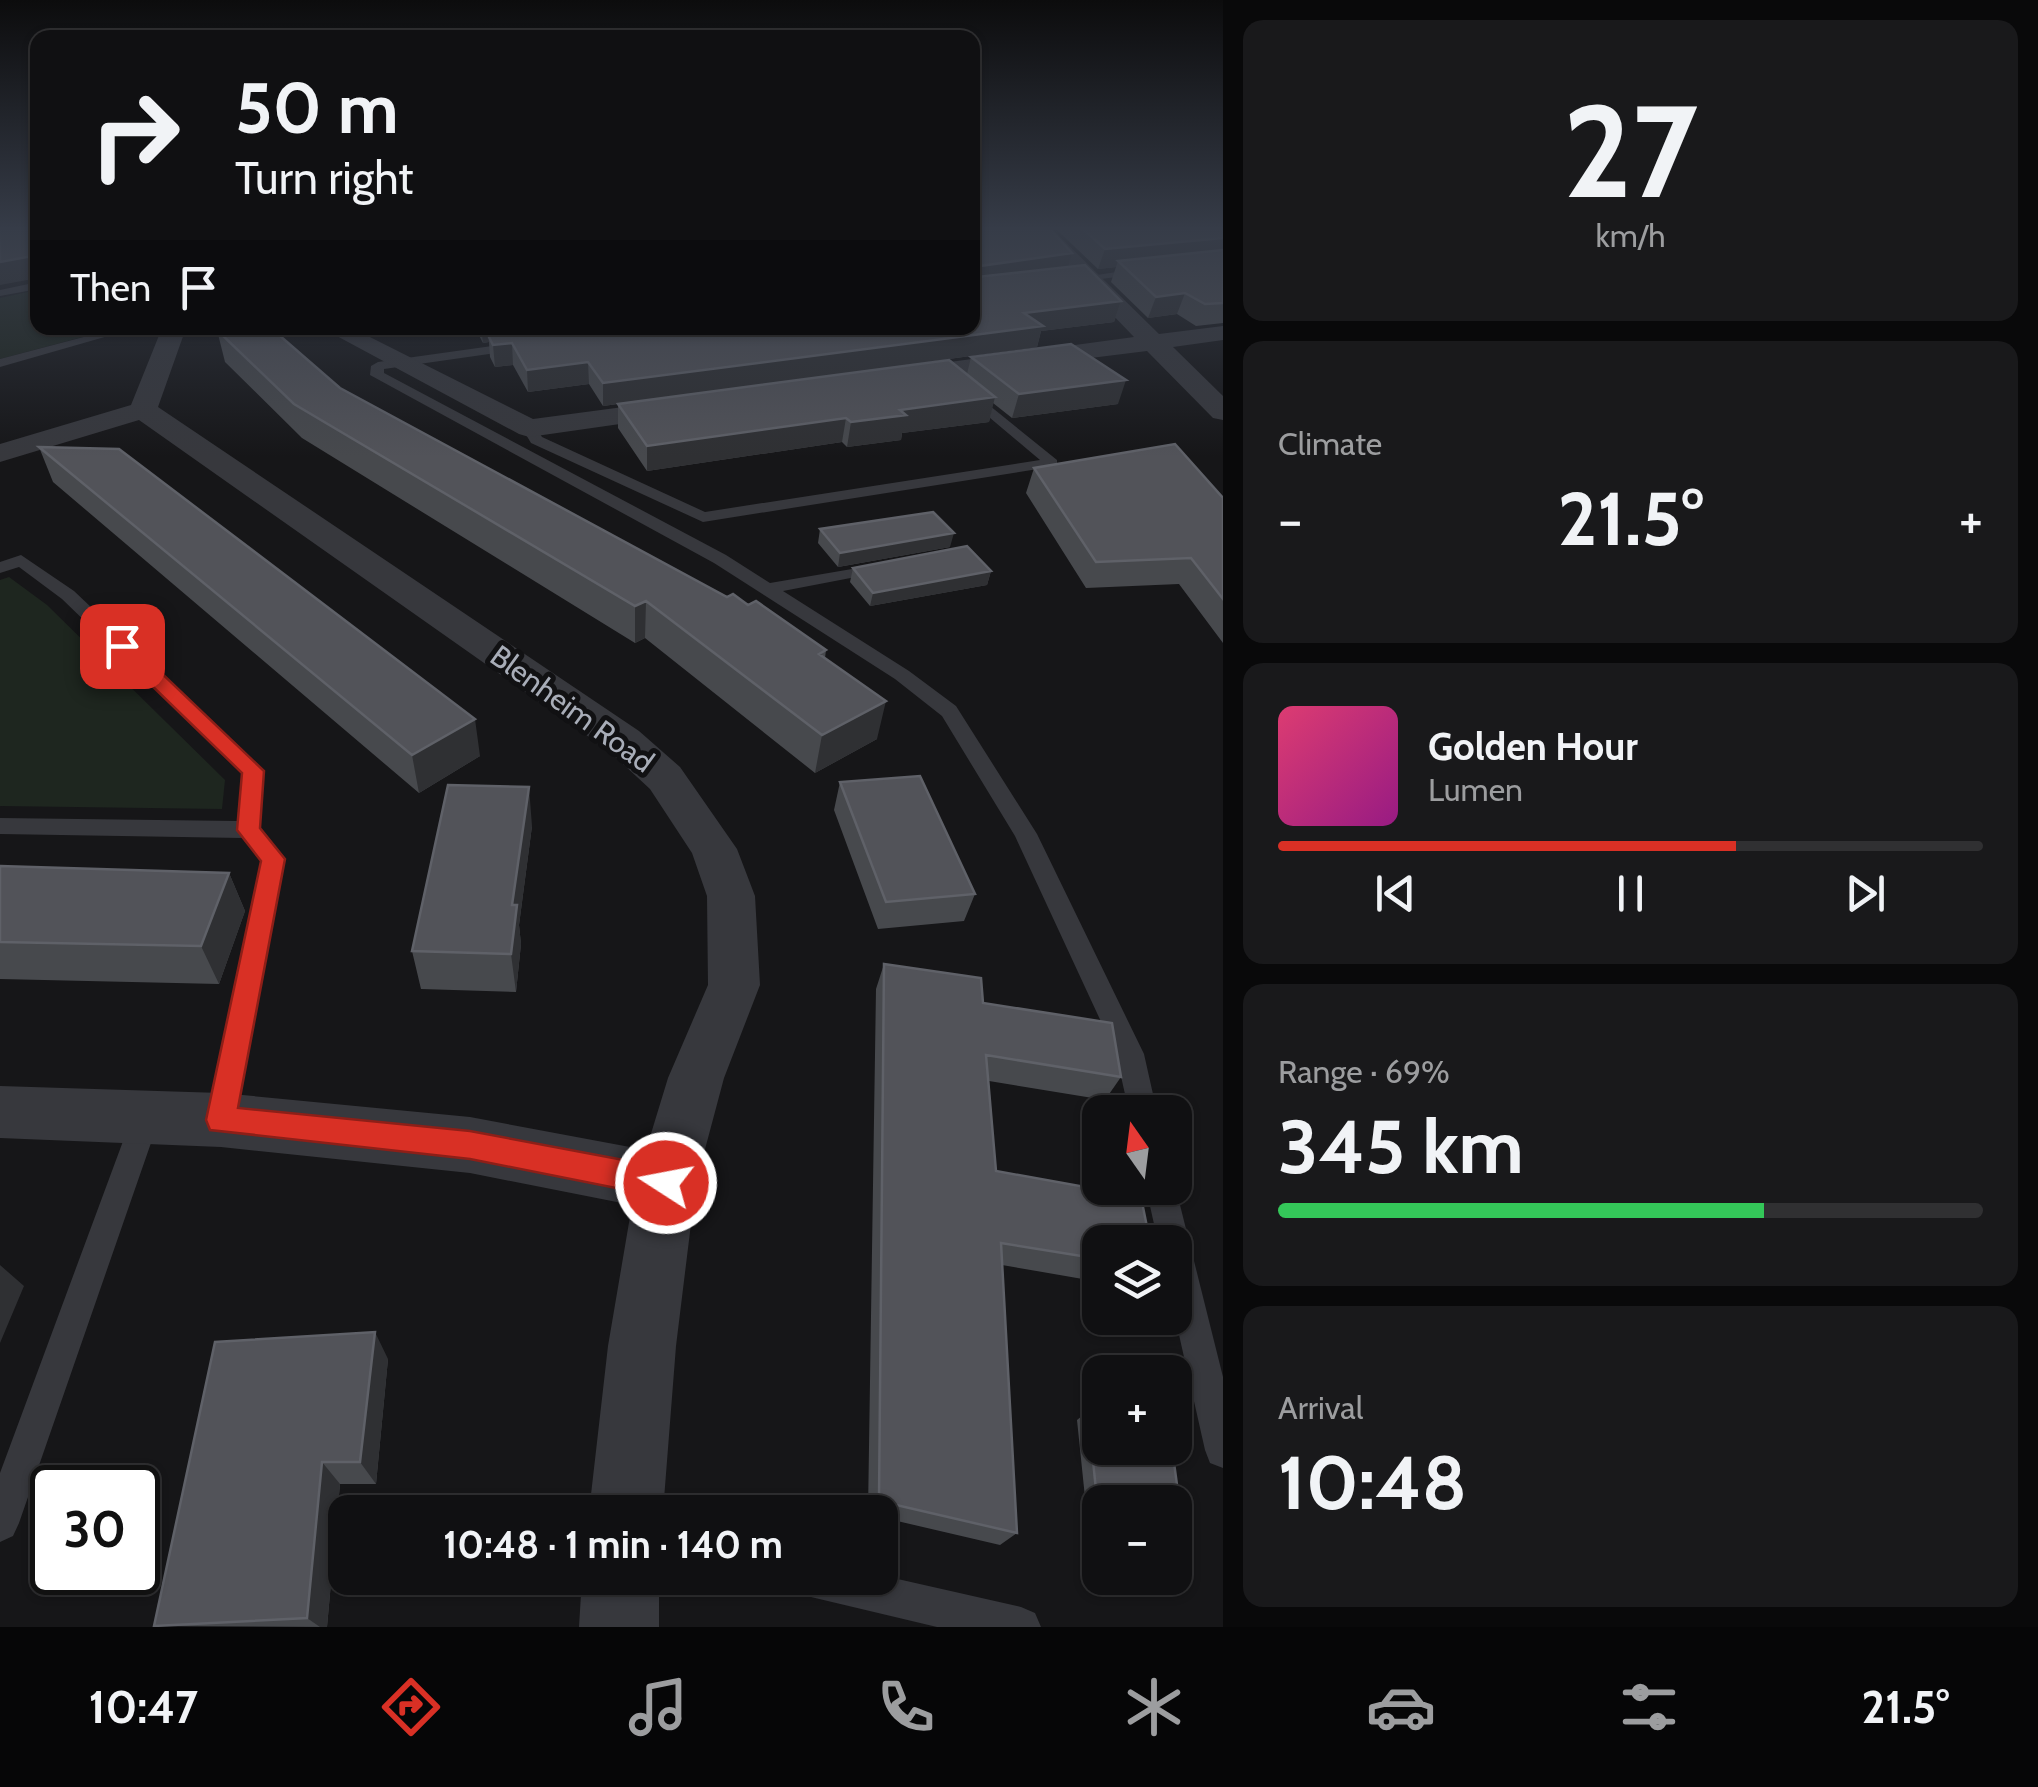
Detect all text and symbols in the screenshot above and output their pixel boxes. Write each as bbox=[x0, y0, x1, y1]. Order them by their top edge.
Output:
text: 50 m bbox=[235, 65, 399, 151]
icon: right bbox=[70, 70, 200, 200]
text: 27 bbox=[1563, 72, 1698, 230]
text: Turn right bbox=[235, 151, 414, 205]
text: km/h bbox=[1595, 216, 1666, 255]
icon: arrive bbox=[171, 260, 226, 315]
text: Then bbox=[70, 264, 151, 311]
text: Climate bbox=[1278, 424, 1382, 463]
text: 21.5° bbox=[1558, 473, 1703, 564]
text: − bbox=[1278, 486, 1302, 553]
text: + bbox=[1959, 486, 1983, 553]
pin bbox=[80, 604, 165, 689]
icon: arrive bbox=[95, 619, 150, 674]
street label: Blenheim Road bbox=[483, 637, 661, 780]
text: Golden Hour bbox=[1428, 723, 1638, 770]
text: Lumen bbox=[1428, 770, 1523, 809]
icon: previous bbox=[1368, 866, 1423, 921]
icon: pause bbox=[1603, 866, 1658, 921]
icon: next bbox=[1838, 866, 1893, 921]
text: Range · 69% bbox=[1278, 1052, 1450, 1091]
north arrow bbox=[1082, 1095, 1192, 1205]
map controls bbox=[1082, 1095, 1192, 1595]
text: 345 km bbox=[1278, 1101, 1524, 1192]
position arrow bbox=[614, 1131, 718, 1235]
button: layers bbox=[1082, 1225, 1192, 1335]
button: + bbox=[1082, 1355, 1192, 1465]
text: Arrival bbox=[1278, 1388, 1363, 1427]
text: 10:48 bbox=[1278, 1437, 1467, 1528]
speed limit sign: 30 bbox=[30, 1465, 160, 1595]
button: − bbox=[1082, 1485, 1192, 1595]
text: 10:48 · 1 min · 140 m bbox=[443, 1521, 783, 1568]
icon: directions bbox=[376, 1672, 446, 1742]
icon: music bbox=[623, 1672, 693, 1742]
icon: phone bbox=[871, 1672, 941, 1742]
icon: climate bbox=[1119, 1672, 1189, 1742]
icon: car bbox=[1366, 1672, 1436, 1742]
icon: filters bbox=[1614, 1672, 1684, 1742]
text: 10:47 bbox=[89, 1680, 198, 1734]
text: 21.5° bbox=[1862, 1680, 1949, 1734]

